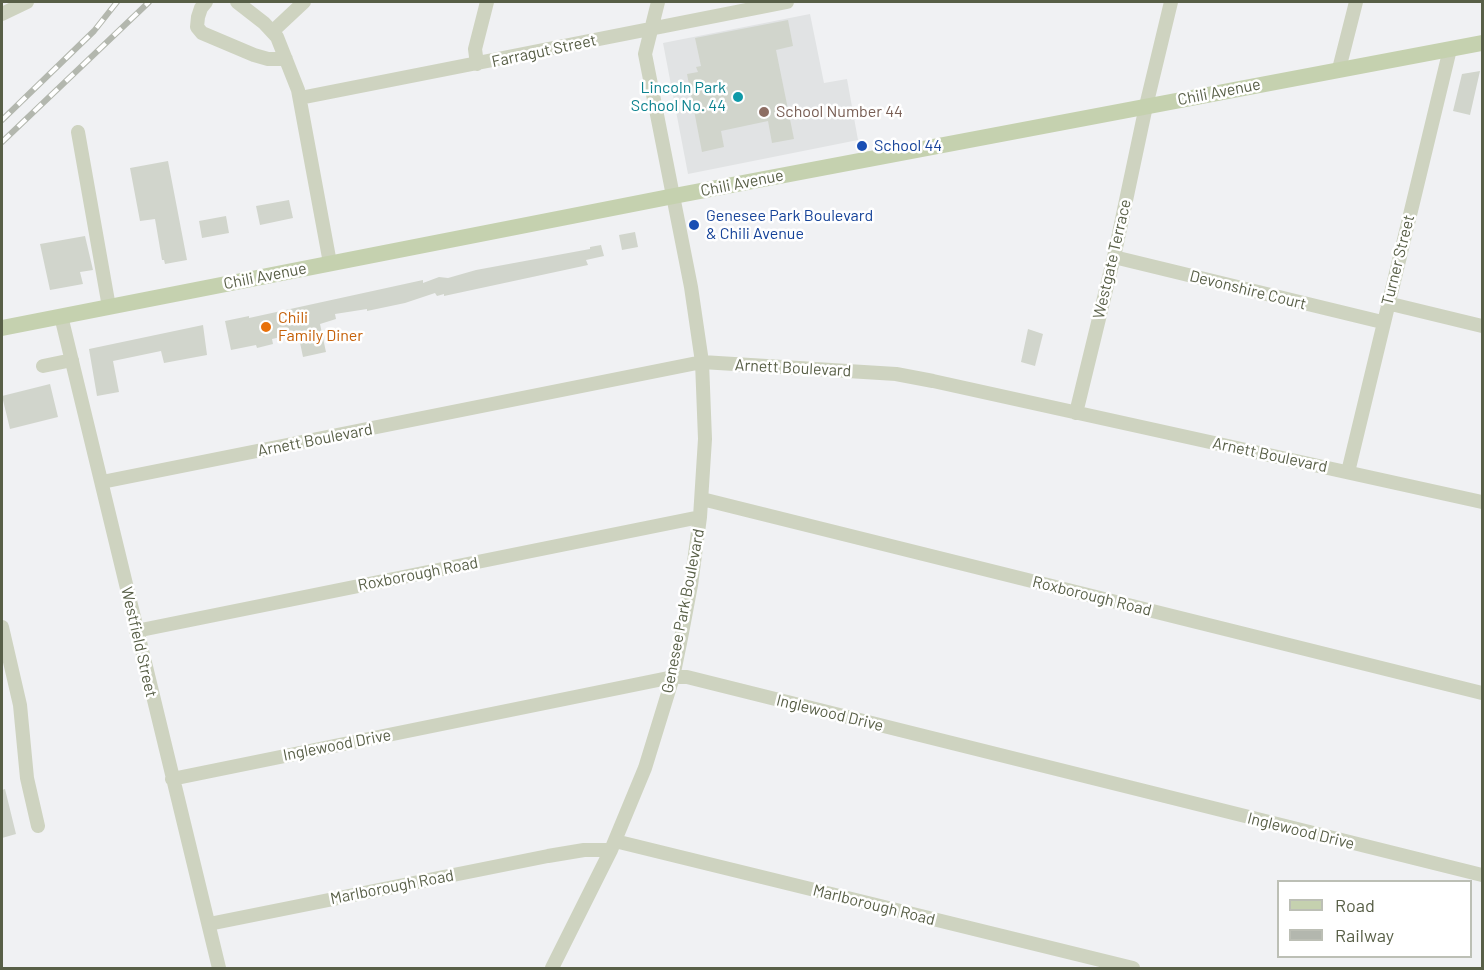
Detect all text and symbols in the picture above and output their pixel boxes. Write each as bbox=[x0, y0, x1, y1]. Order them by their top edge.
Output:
street label: Farragut Street bbox=[490, 31, 598, 71]
street label: Chili Avenue bbox=[1176, 75, 1262, 109]
place label: Lincoln Park School No. 44 bbox=[631, 78, 726, 116]
marker: Lincoln Park School No. 44 bbox=[731, 90, 745, 104]
place label: School Number 44 bbox=[776, 102, 903, 122]
marker: School Number 44 bbox=[757, 105, 771, 119]
place label: School 44 bbox=[874, 136, 942, 156]
marker: School 44 bbox=[855, 139, 869, 153]
street label: Chili Avenue bbox=[699, 166, 785, 200]
street label: Westgate Terrace bbox=[1089, 197, 1135, 321]
place label: Genesee Park Boulevard & Chili Avenue bbox=[706, 206, 873, 244]
street label: Turner Street bbox=[1377, 213, 1419, 307]
marker: Genesee Park Boulevard & Chili Avenue bbox=[687, 218, 701, 232]
street label: Chili Avenue bbox=[222, 259, 308, 293]
street label: Devonshire Court bbox=[1188, 266, 1308, 314]
place label: Chili Family Diner bbox=[278, 308, 363, 346]
marker: Chili Family Diner bbox=[259, 320, 273, 334]
street label: Arnett Boulevard bbox=[734, 355, 852, 381]
street label: Arnett Boulevard bbox=[256, 419, 374, 461]
street label: Arnett Boulevard bbox=[1211, 433, 1329, 477]
street label: Genesee Park Boulevard bbox=[658, 527, 708, 695]
street label: Roxborough Road bbox=[356, 553, 480, 595]
street label: Roxborough Road bbox=[1030, 572, 1154, 620]
street label: Westfield Street bbox=[117, 585, 161, 699]
street label: Inglewood Drive bbox=[774, 690, 886, 736]
street label: Inglewood Drive bbox=[281, 725, 393, 765]
street label: Inglewood Drive bbox=[1245, 808, 1357, 854]
street label: Marlborough Road bbox=[329, 866, 455, 908]
legend bbox=[1277, 880, 1472, 958]
street label: Marlborough Road bbox=[811, 881, 937, 929]
text: Road bbox=[1335, 894, 1375, 916]
text: Railway bbox=[1335, 924, 1394, 946]

